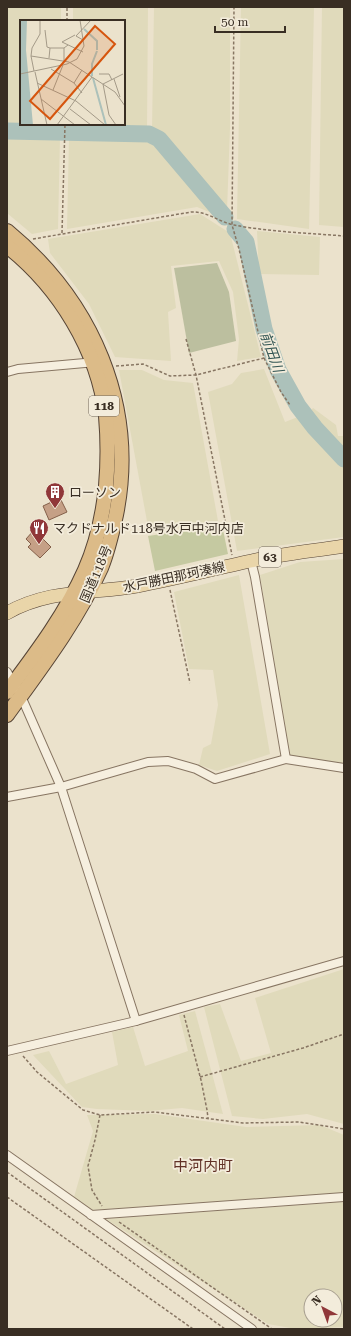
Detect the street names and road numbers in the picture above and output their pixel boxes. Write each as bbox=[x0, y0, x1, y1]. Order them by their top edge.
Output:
road number: 118 bbox=[89, 396, 119, 416]
street label: 国道118号 bbox=[77, 543, 115, 605]
road number: 63 bbox=[259, 547, 281, 567]
street label: 水戸勝田那珂湊線 bbox=[122, 559, 226, 595]

